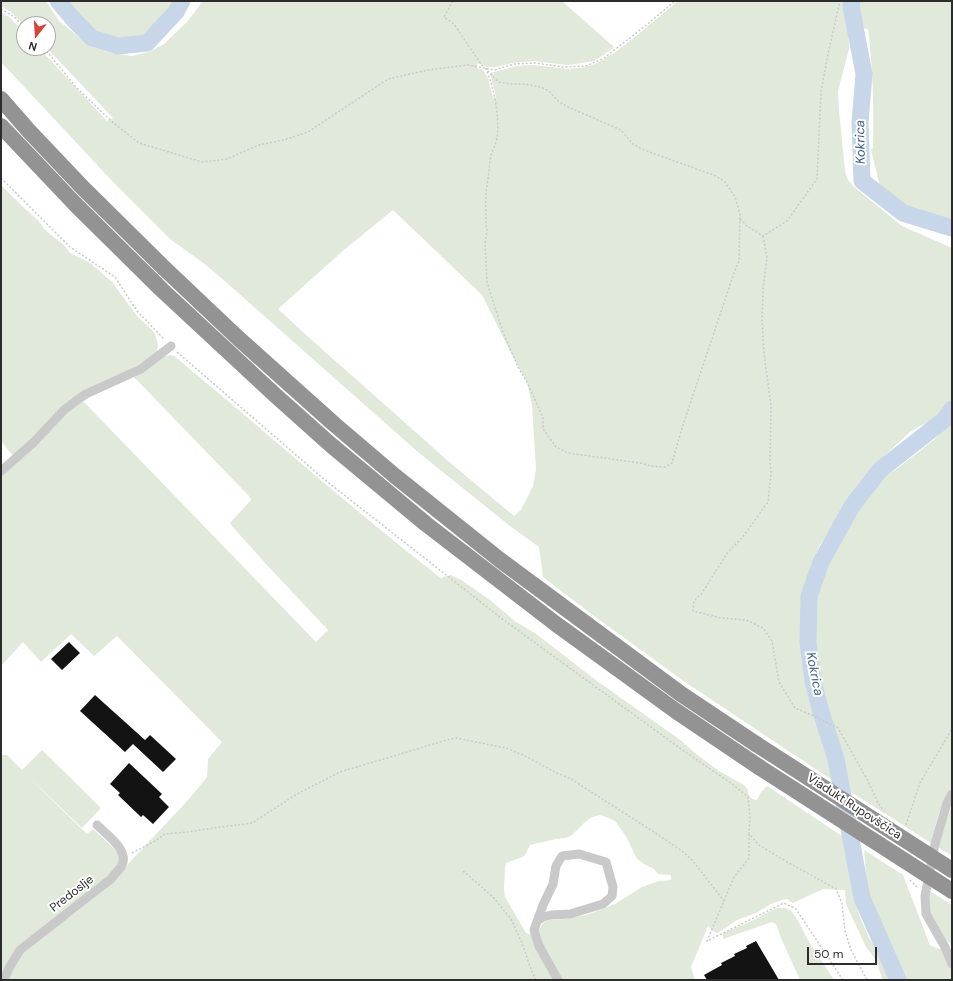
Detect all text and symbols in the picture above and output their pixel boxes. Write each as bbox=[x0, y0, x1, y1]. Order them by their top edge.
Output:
north arrow bbox=[16, 16, 56, 56]
text: N bbox=[27, 39, 39, 54]
water label: Kokrica bbox=[853, 120, 869, 164]
water label: Kokrica bbox=[802, 651, 826, 697]
street label: Viadukt Rupovščica bbox=[804, 771, 904, 843]
street label: Predoslje bbox=[47, 873, 97, 915]
scale bar bbox=[809, 939, 879, 965]
text: 50 m bbox=[814, 946, 843, 962]

